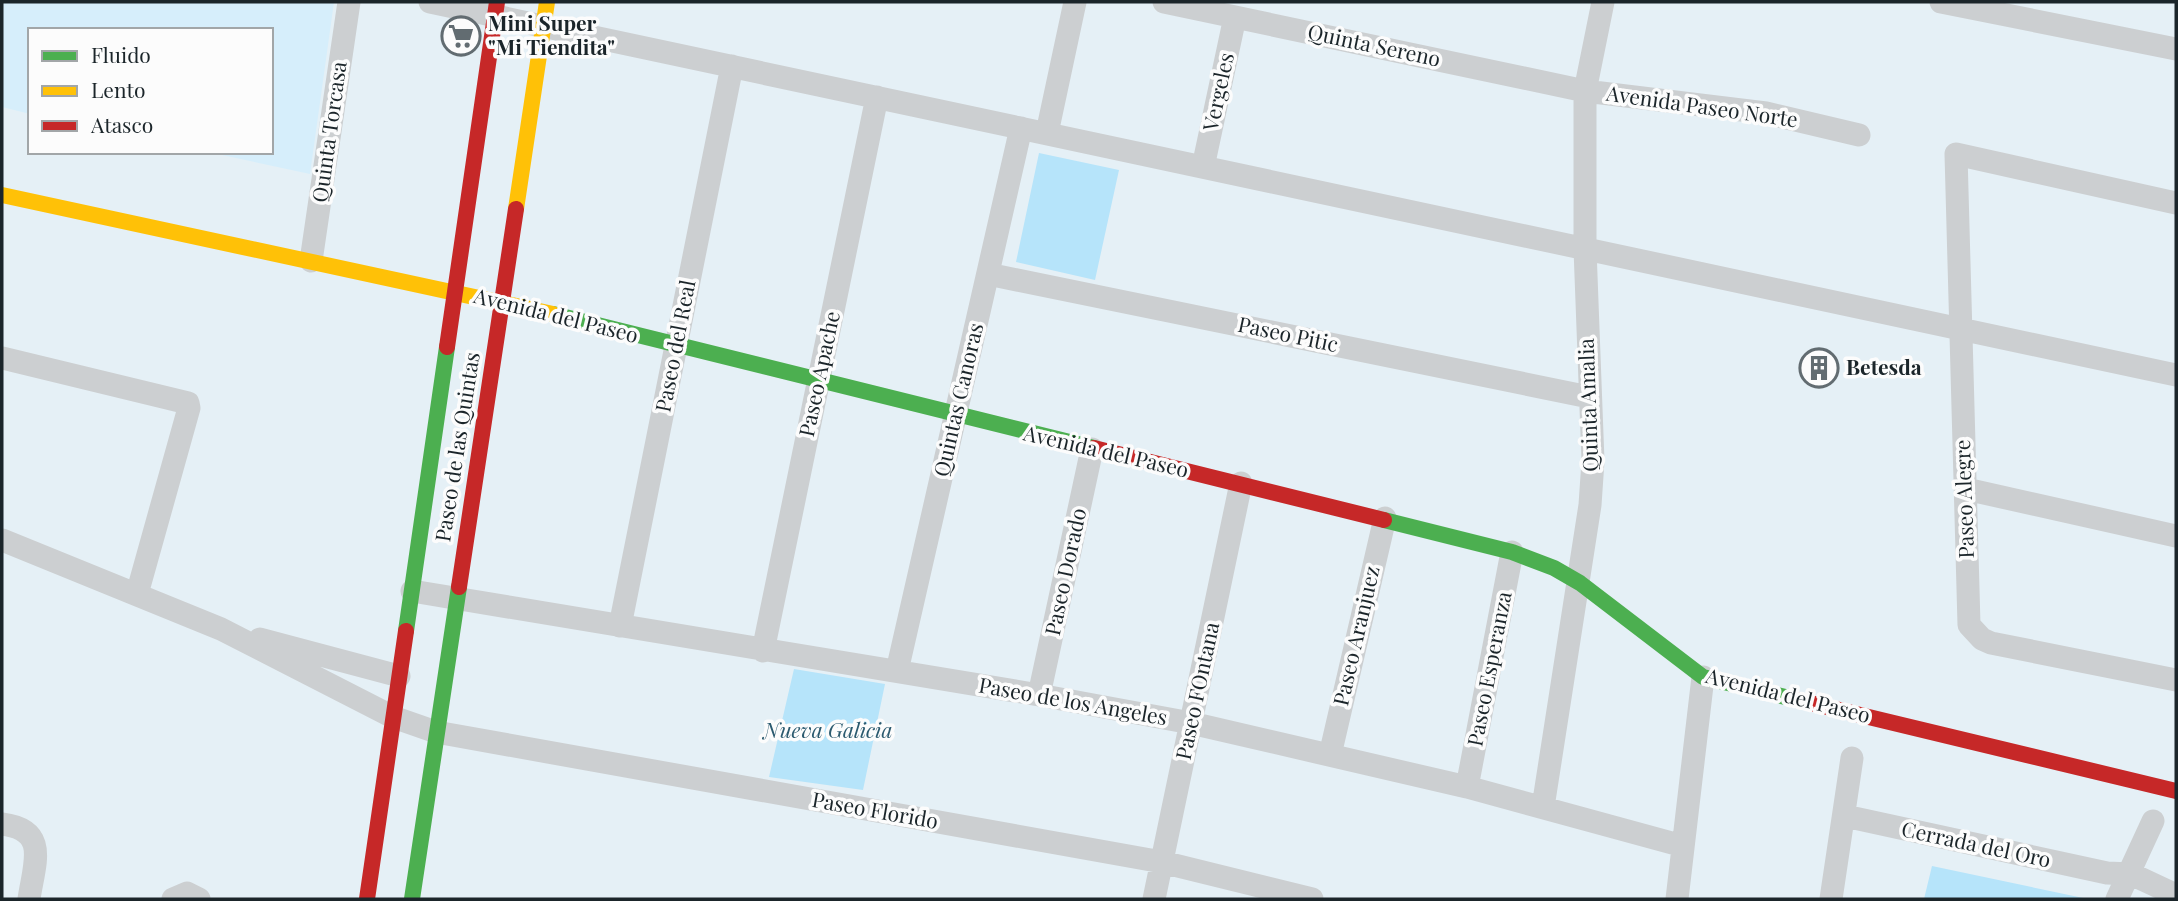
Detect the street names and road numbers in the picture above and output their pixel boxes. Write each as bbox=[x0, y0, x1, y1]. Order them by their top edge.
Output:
street label: Quinta Sereno bbox=[1306, 16, 1443, 72]
street label: Vergeles bbox=[1195, 50, 1239, 134]
street label: Quinta Torcasa bbox=[304, 59, 352, 204]
street label: Avenida Paseo Norte bbox=[1604, 78, 1800, 132]
street label: Paseo del Real bbox=[647, 277, 701, 414]
street label: Avenida del Paseo bbox=[470, 280, 642, 348]
street label: Paseo Apache bbox=[791, 308, 845, 439]
street label: Paseo Pitic bbox=[1236, 309, 1341, 357]
street label: Quintas Canoras bbox=[926, 320, 988, 479]
street label: Quinta Amalia bbox=[1571, 337, 1603, 472]
street label: Paseo de las Quintas bbox=[427, 350, 485, 543]
street label: Avenida del Paseo bbox=[1020, 417, 1192, 483]
street label: Paseo Alegre bbox=[1947, 439, 1979, 559]
street label: Paseo Dorado bbox=[1037, 505, 1091, 638]
street label: Paseo Aranjuez bbox=[1325, 563, 1385, 708]
street label: Paseo Esperanza bbox=[1459, 588, 1517, 748]
street label: Paseo FOntana bbox=[1168, 619, 1224, 762]
street label: Avenida del Paseo bbox=[1702, 660, 1874, 728]
street label: Paseo de los Angeles bbox=[977, 670, 1170, 730]
street label: Paseo Florido bbox=[810, 784, 941, 834]
street label: Cerrada del Oro bbox=[1899, 814, 2054, 873]

